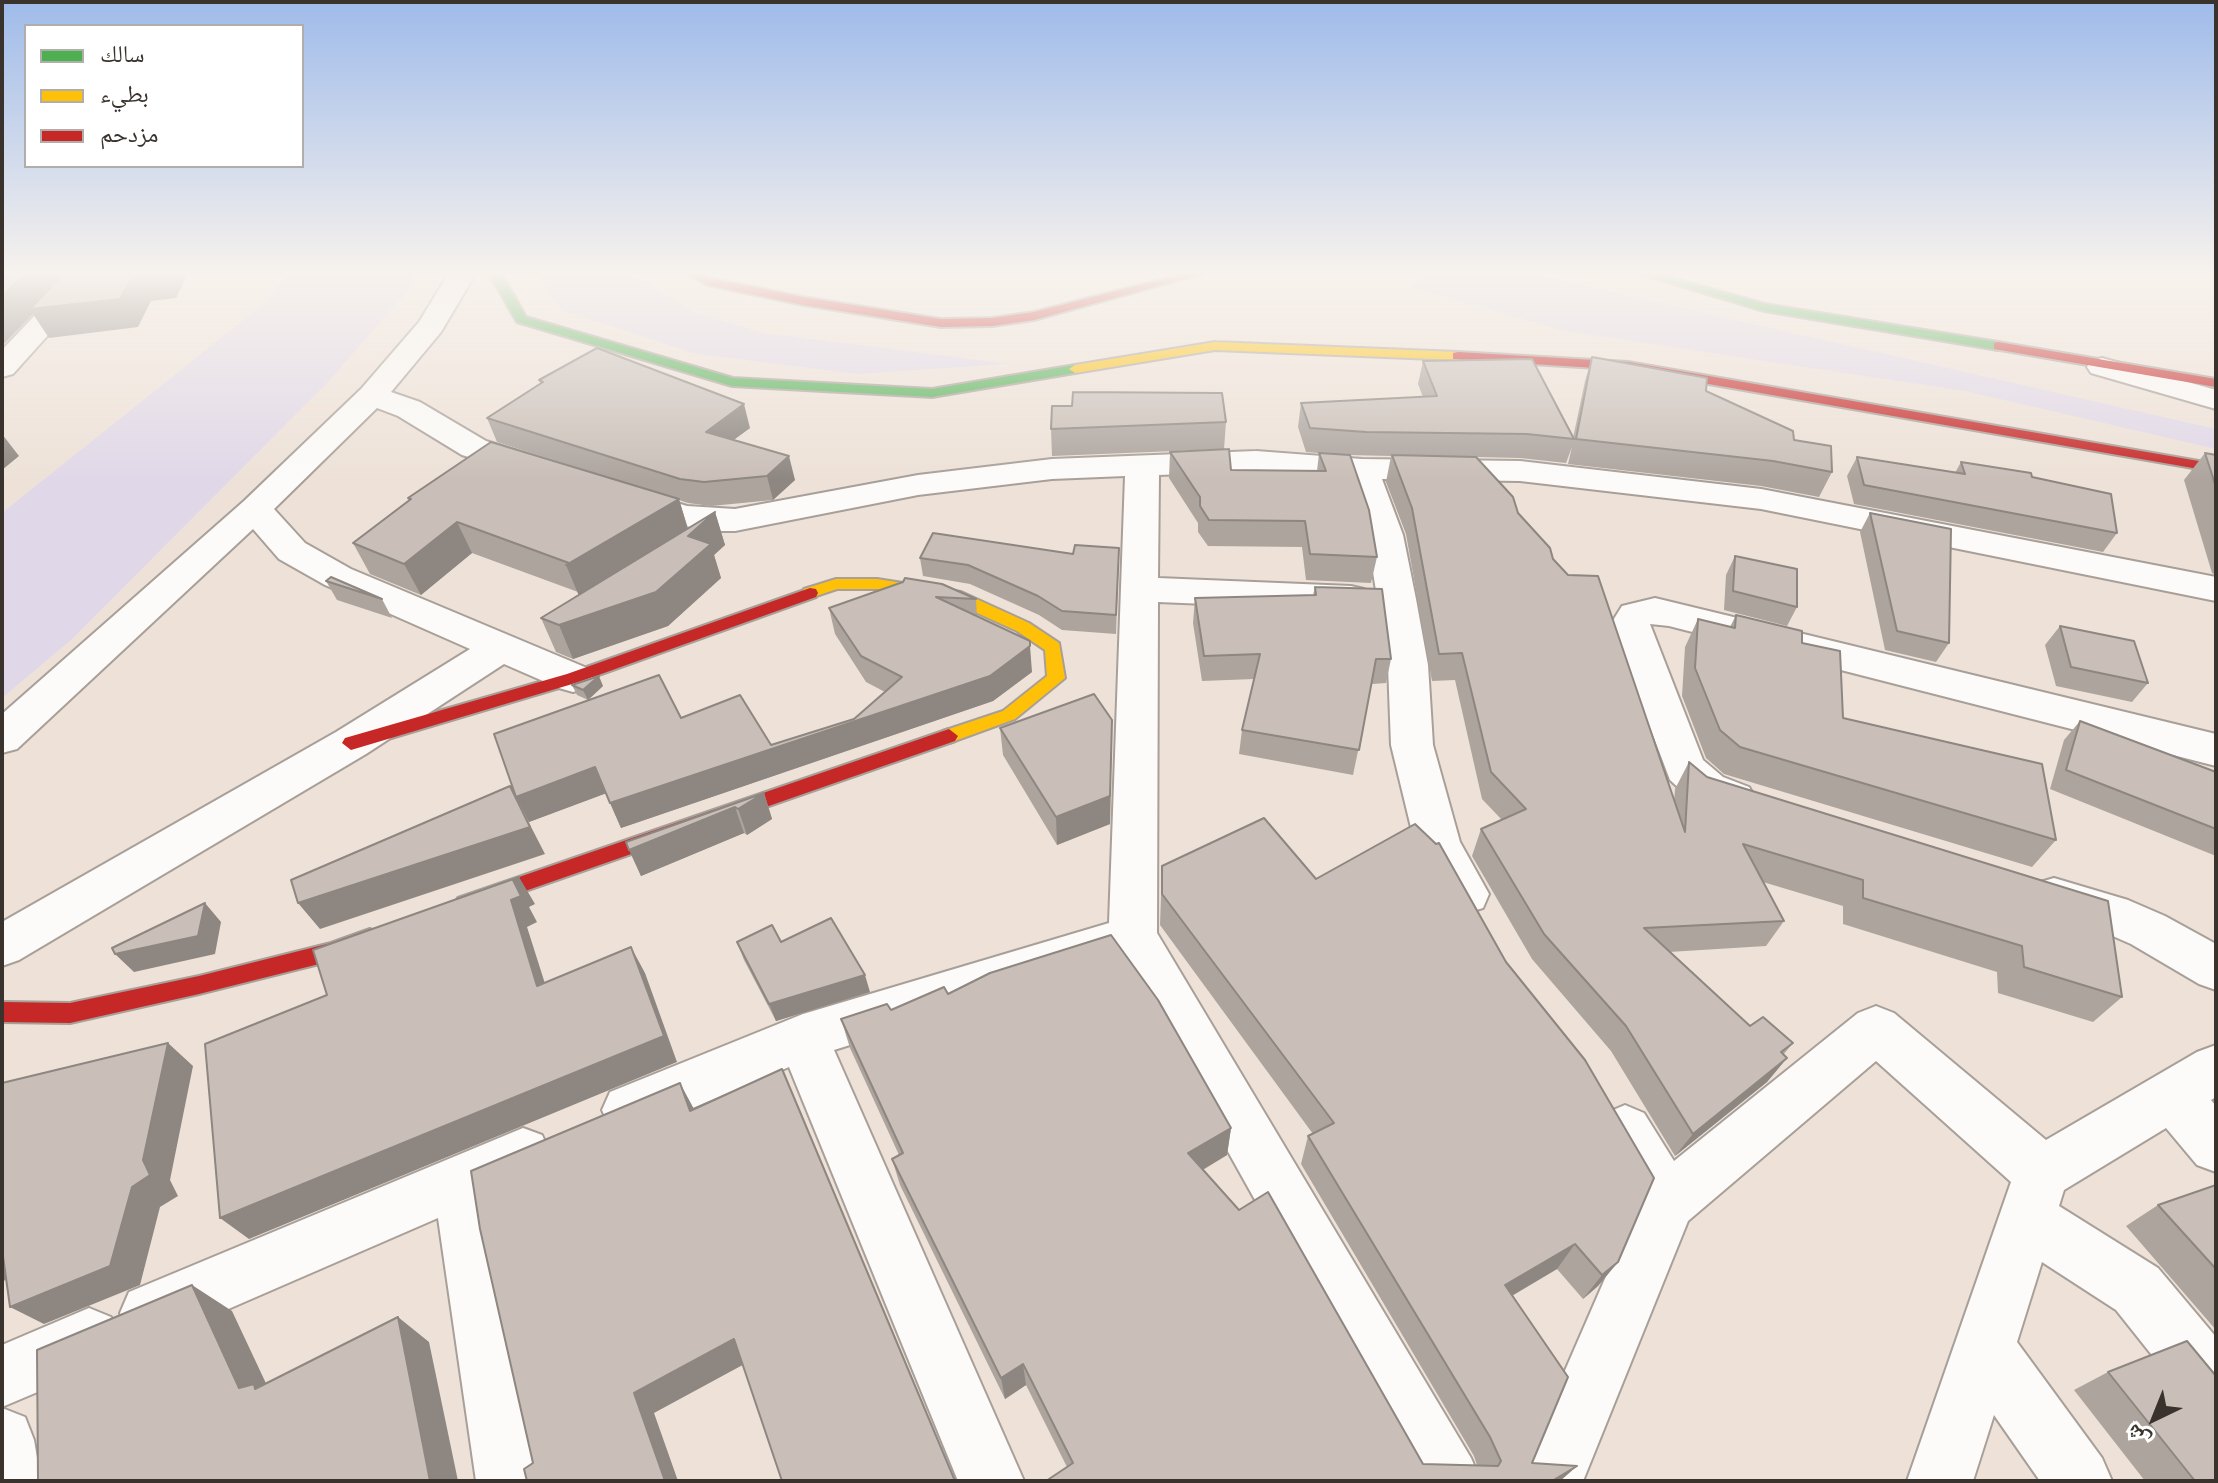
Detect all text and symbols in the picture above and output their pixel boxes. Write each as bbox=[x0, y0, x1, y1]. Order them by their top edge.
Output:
legend bbox=[24, 24, 304, 168]
text: سالك bbox=[100, 36, 145, 71]
text: بطيء bbox=[100, 76, 149, 111]
text: مزدحم bbox=[100, 116, 159, 151]
north arrow bbox=[2114, 1379, 2194, 1459]
text: ش bbox=[2118, 1417, 2157, 1456]

